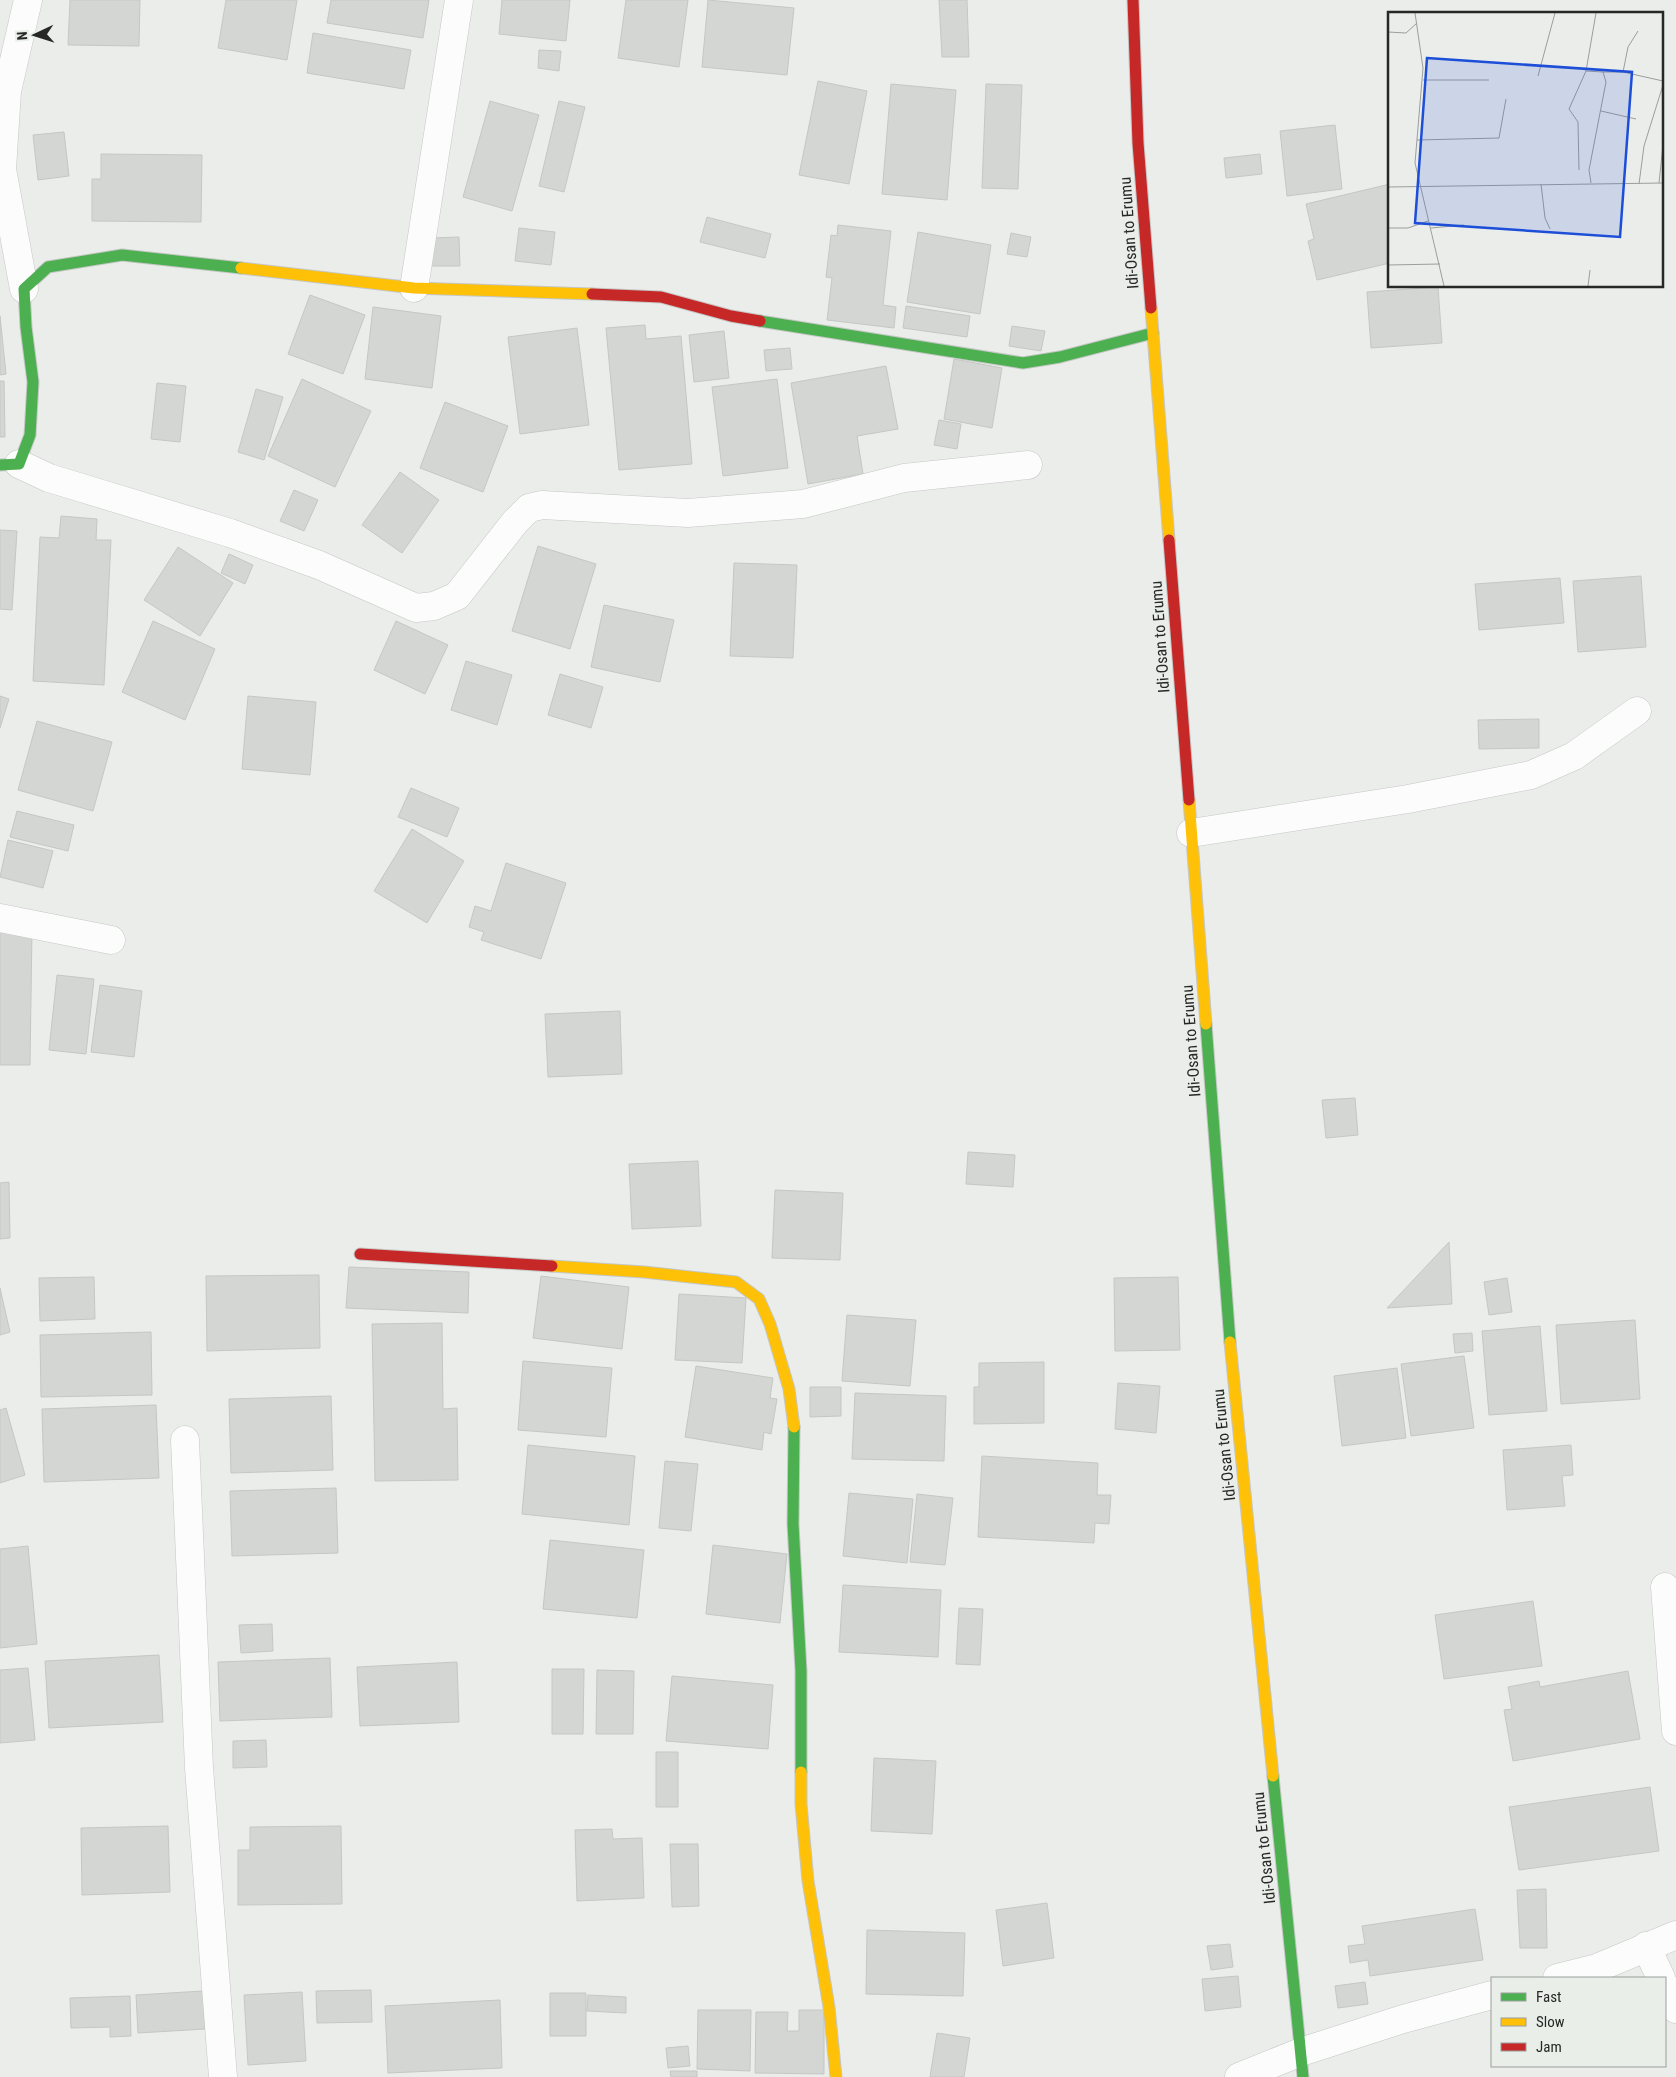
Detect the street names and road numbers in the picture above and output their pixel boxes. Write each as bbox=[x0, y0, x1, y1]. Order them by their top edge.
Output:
street label: Idi-Osan to Erumu bbox=[1116, 176, 1142, 290]
street label: Idi-Osan to Erumu bbox=[1147, 580, 1173, 694]
street label: Idi-Osan to Erumu bbox=[1178, 984, 1204, 1098]
street label: Idi-Osan to Erumu bbox=[1209, 1388, 1239, 1502]
street label: Idi-Osan to Erumu bbox=[1249, 1791, 1279, 1905]

